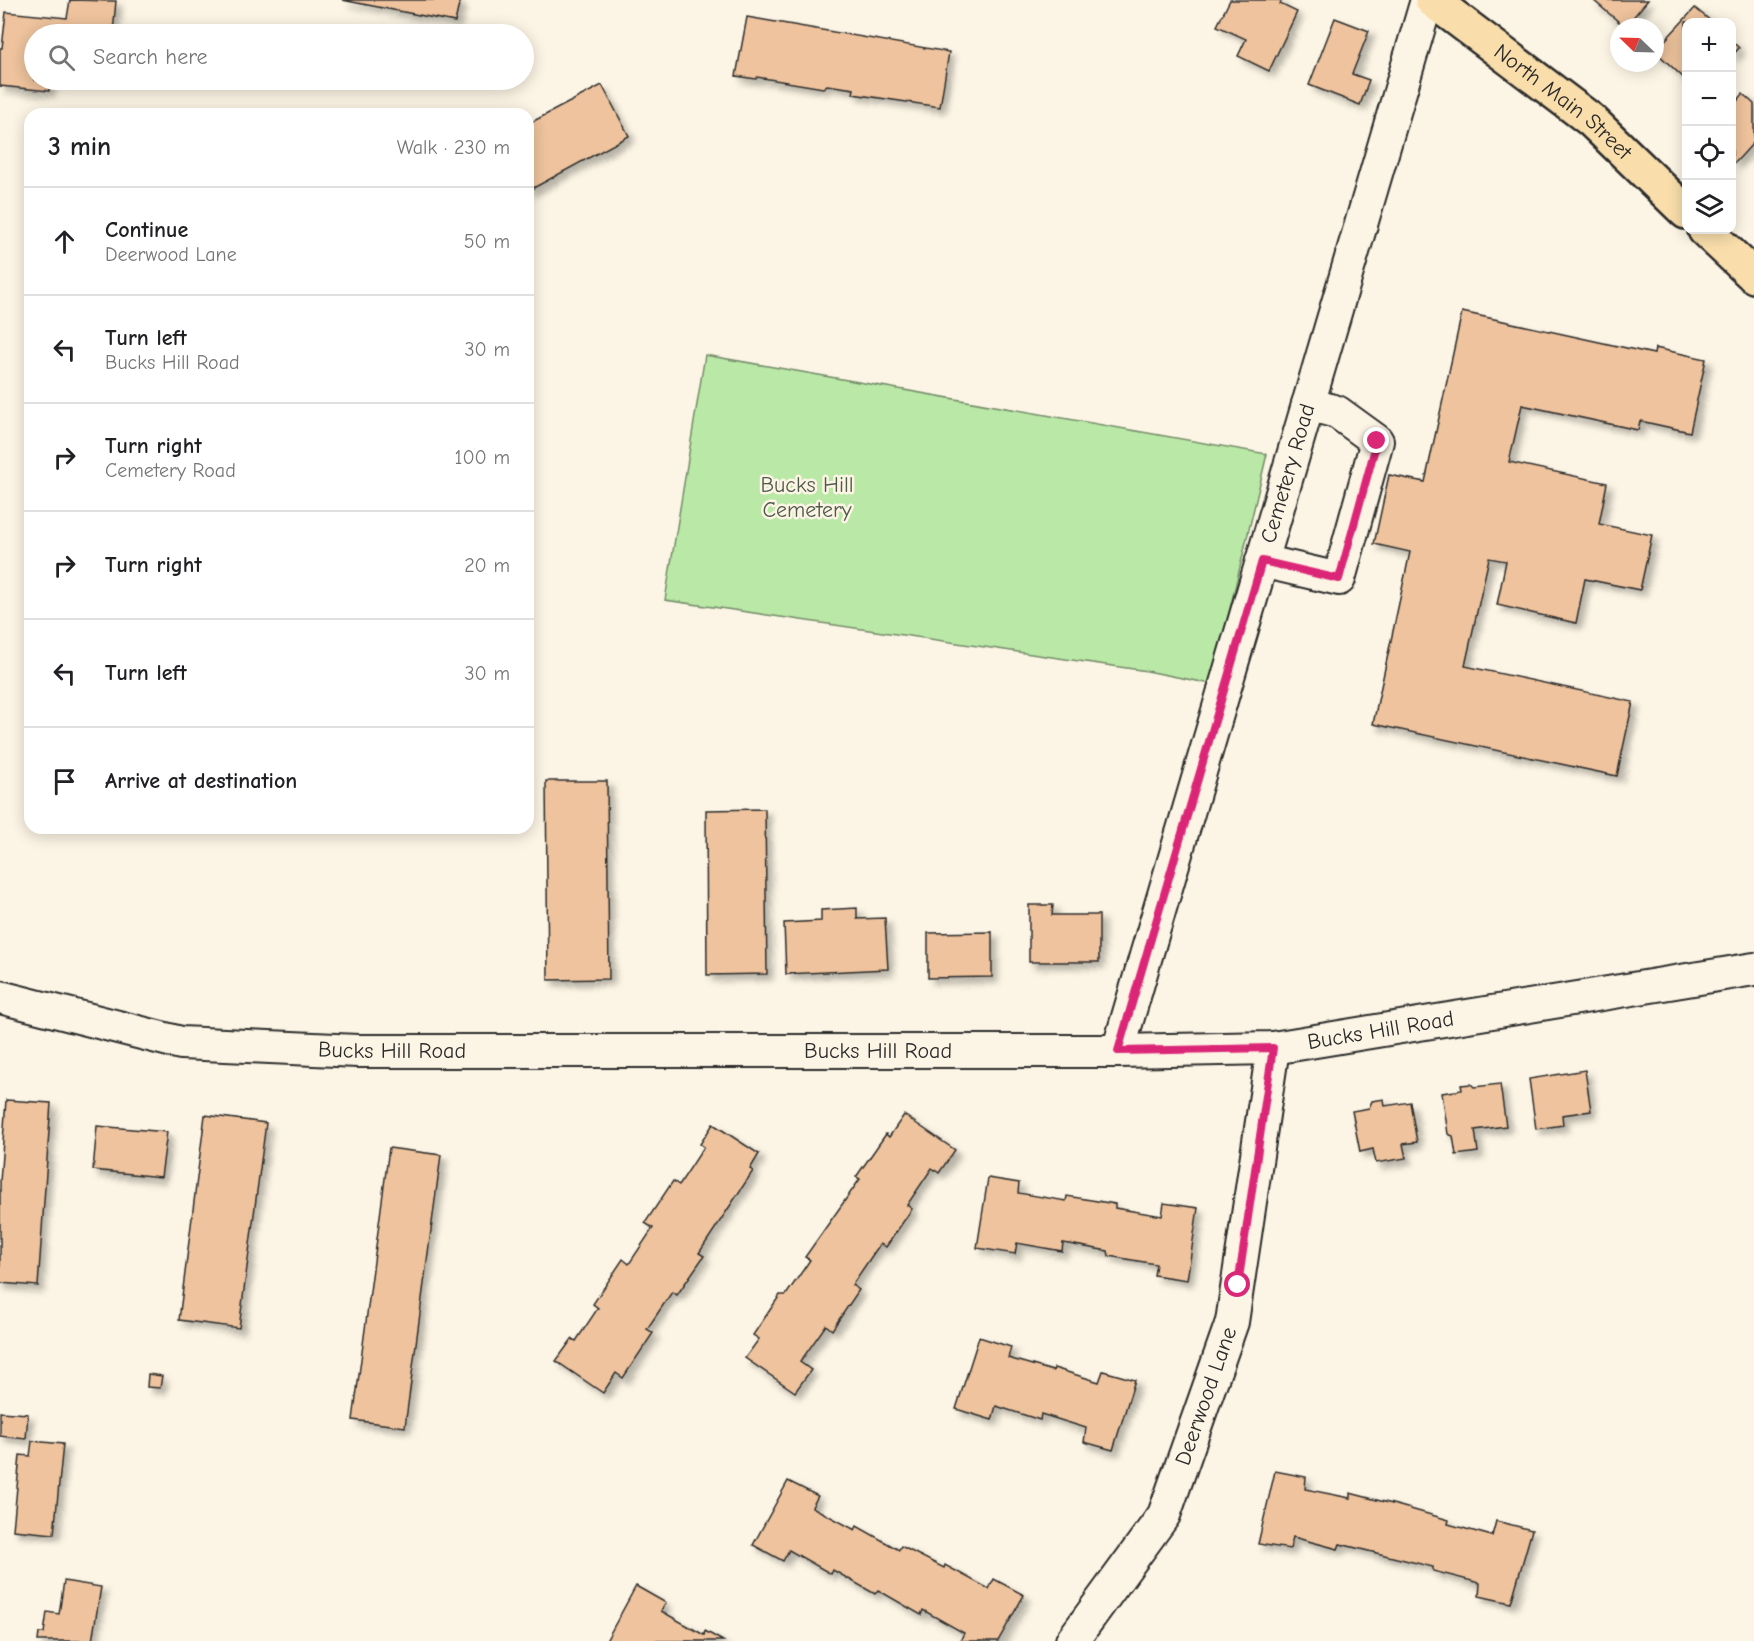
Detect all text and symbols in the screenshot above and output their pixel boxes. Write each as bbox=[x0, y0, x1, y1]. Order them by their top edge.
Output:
north arrow bbox=[1610, 18, 1664, 72]
map controls bbox=[1682, 18, 1736, 234]
button: + bbox=[1682, 18, 1736, 72]
search box bbox=[24, 24, 534, 90]
street label: North Main Street bbox=[1489, 38, 1638, 166]
icon: search bbox=[45, 41, 78, 74]
text: Search here bbox=[93, 44, 208, 70]
button: − bbox=[1682, 72, 1736, 126]
button: locate bbox=[1682, 126, 1736, 180]
text: 3 min bbox=[48, 132, 111, 162]
text: Walk · 230 m bbox=[397, 136, 510, 159]
button: layers bbox=[1682, 180, 1736, 234]
text: Continue bbox=[105, 217, 188, 243]
icon: ahead bbox=[48, 225, 81, 258]
text: 50 m bbox=[464, 230, 510, 253]
text: Deerwood Lane bbox=[105, 243, 237, 266]
text: Turn left bbox=[105, 325, 187, 351]
icon: left bbox=[48, 333, 81, 366]
text: 30 m bbox=[464, 338, 510, 361]
text: Bucks Hill Road bbox=[105, 351, 240, 374]
street label: Cemetery Road bbox=[1255, 401, 1321, 546]
route end bbox=[1363, 427, 1389, 453]
text: Turn right bbox=[105, 433, 202, 459]
icon: right bbox=[48, 441, 81, 474]
text: 100 m bbox=[455, 446, 510, 469]
text: Cemetery Road bbox=[105, 459, 236, 482]
park label: Bucks Hill Cemetery bbox=[760, 472, 854, 523]
icon: right bbox=[48, 549, 81, 582]
text: Turn right bbox=[105, 552, 202, 578]
text: 20 m bbox=[464, 554, 510, 577]
icon: left bbox=[48, 657, 81, 690]
text: Turn left bbox=[105, 660, 187, 686]
text: 30 m bbox=[464, 662, 510, 685]
icon: arrive bbox=[48, 765, 81, 798]
text: Arrive at destination bbox=[105, 768, 297, 794]
street label: Bucks Hill Road bbox=[1305, 1005, 1456, 1055]
street label: Bucks Hill Road bbox=[317, 1036, 466, 1064]
street label: Bucks Hill Road bbox=[804, 1038, 952, 1064]
route start bbox=[1224, 1271, 1250, 1297]
street label: Deerwood Lane bbox=[1170, 1324, 1242, 1469]

